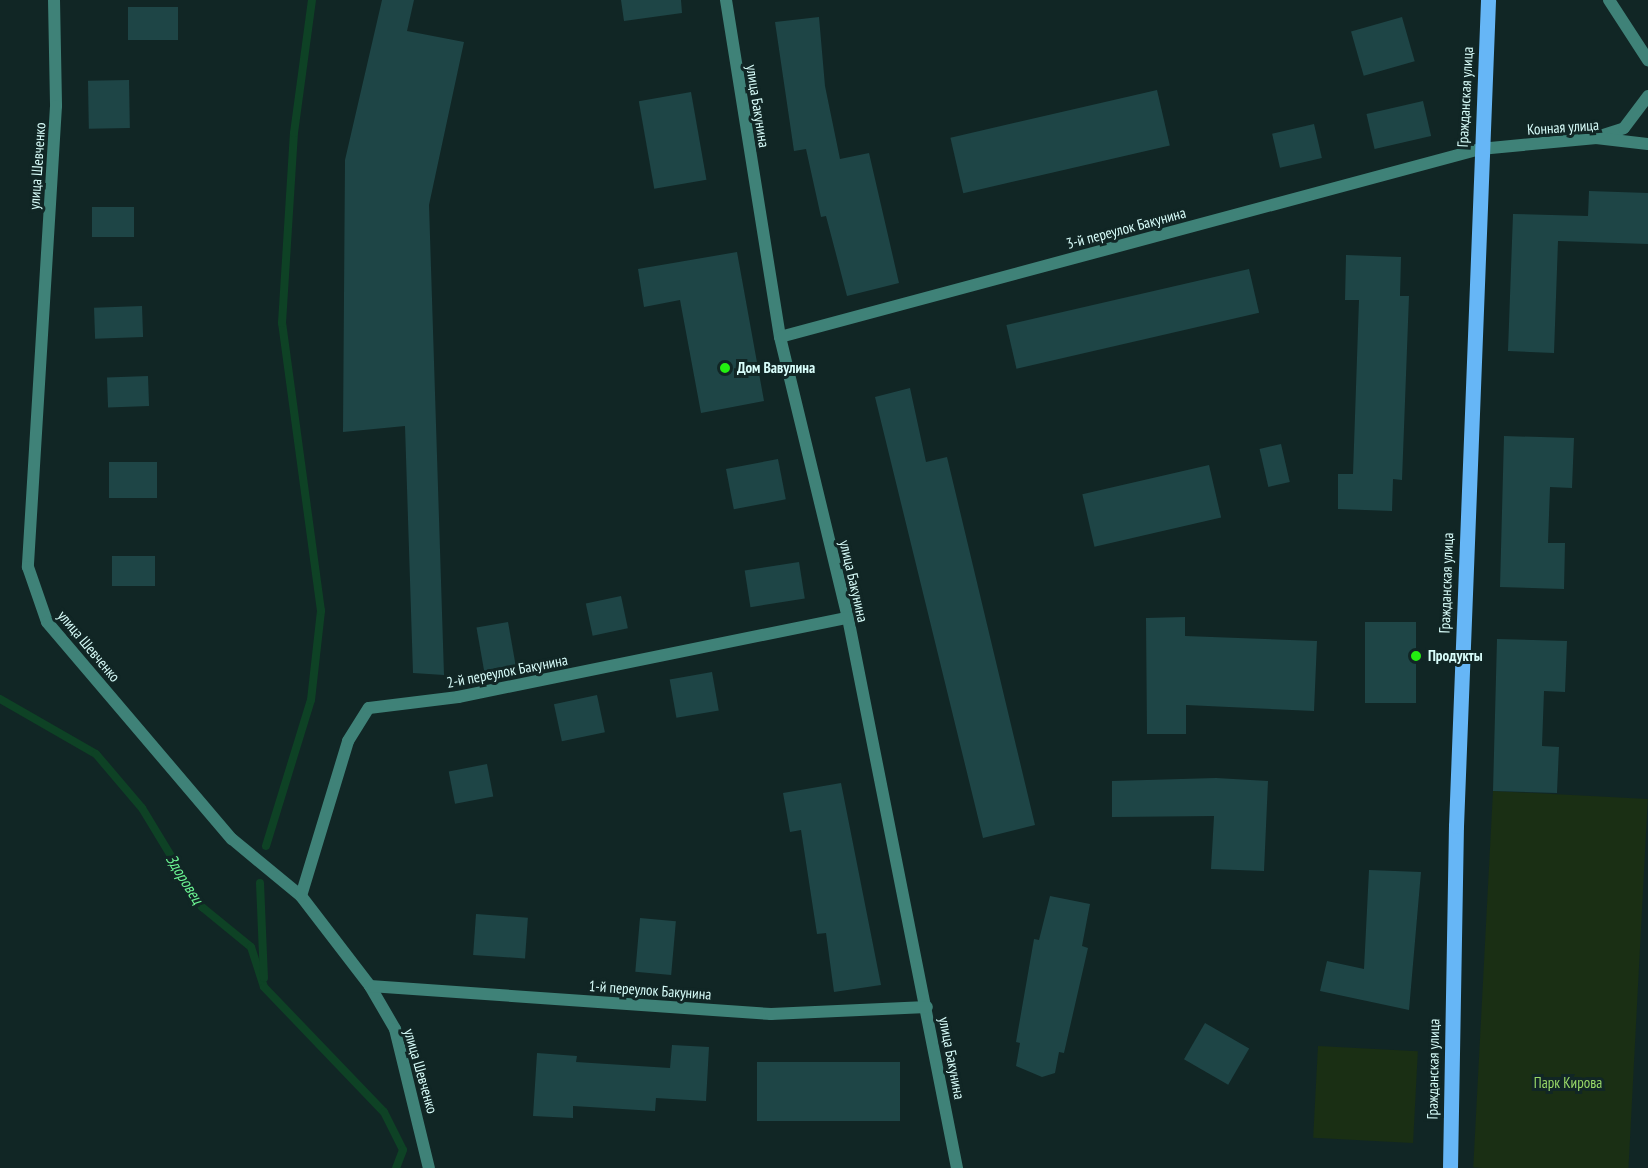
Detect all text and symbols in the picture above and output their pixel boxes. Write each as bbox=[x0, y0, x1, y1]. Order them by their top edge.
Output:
street label: Гражданская улица bbox=[1453, 46, 1477, 148]
street label: улица Бакунина bbox=[743, 63, 773, 149]
street label: Конная улица bbox=[1526, 116, 1600, 138]
street label: улица Шевченко bbox=[25, 122, 49, 210]
street label: 3-й переулок Бакунина bbox=[1064, 203, 1188, 253]
place label: Дом Вавулина bbox=[737, 359, 815, 377]
marker: Дом Вавулина bbox=[718, 361, 732, 375]
street label: Гражданская улица bbox=[1435, 532, 1457, 634]
street label: улица Бакунина bbox=[836, 538, 872, 624]
street label: улица Шевченко bbox=[54, 607, 124, 685]
place label: Продукты bbox=[1428, 647, 1483, 665]
marker: Продукты bbox=[1409, 649, 1423, 663]
street label: 2-й переулок Бакунина bbox=[445, 650, 569, 692]
water label: Здоровец bbox=[162, 851, 208, 907]
street label: 1-й переулок Бакунина bbox=[588, 977, 712, 1003]
street label: улица Бакунина bbox=[935, 1015, 969, 1101]
street label: Гражданская улица bbox=[1423, 1018, 1443, 1120]
street label: улица Шевченко bbox=[400, 1026, 442, 1116]
park label: Парк Кирова bbox=[1534, 1074, 1602, 1092]

